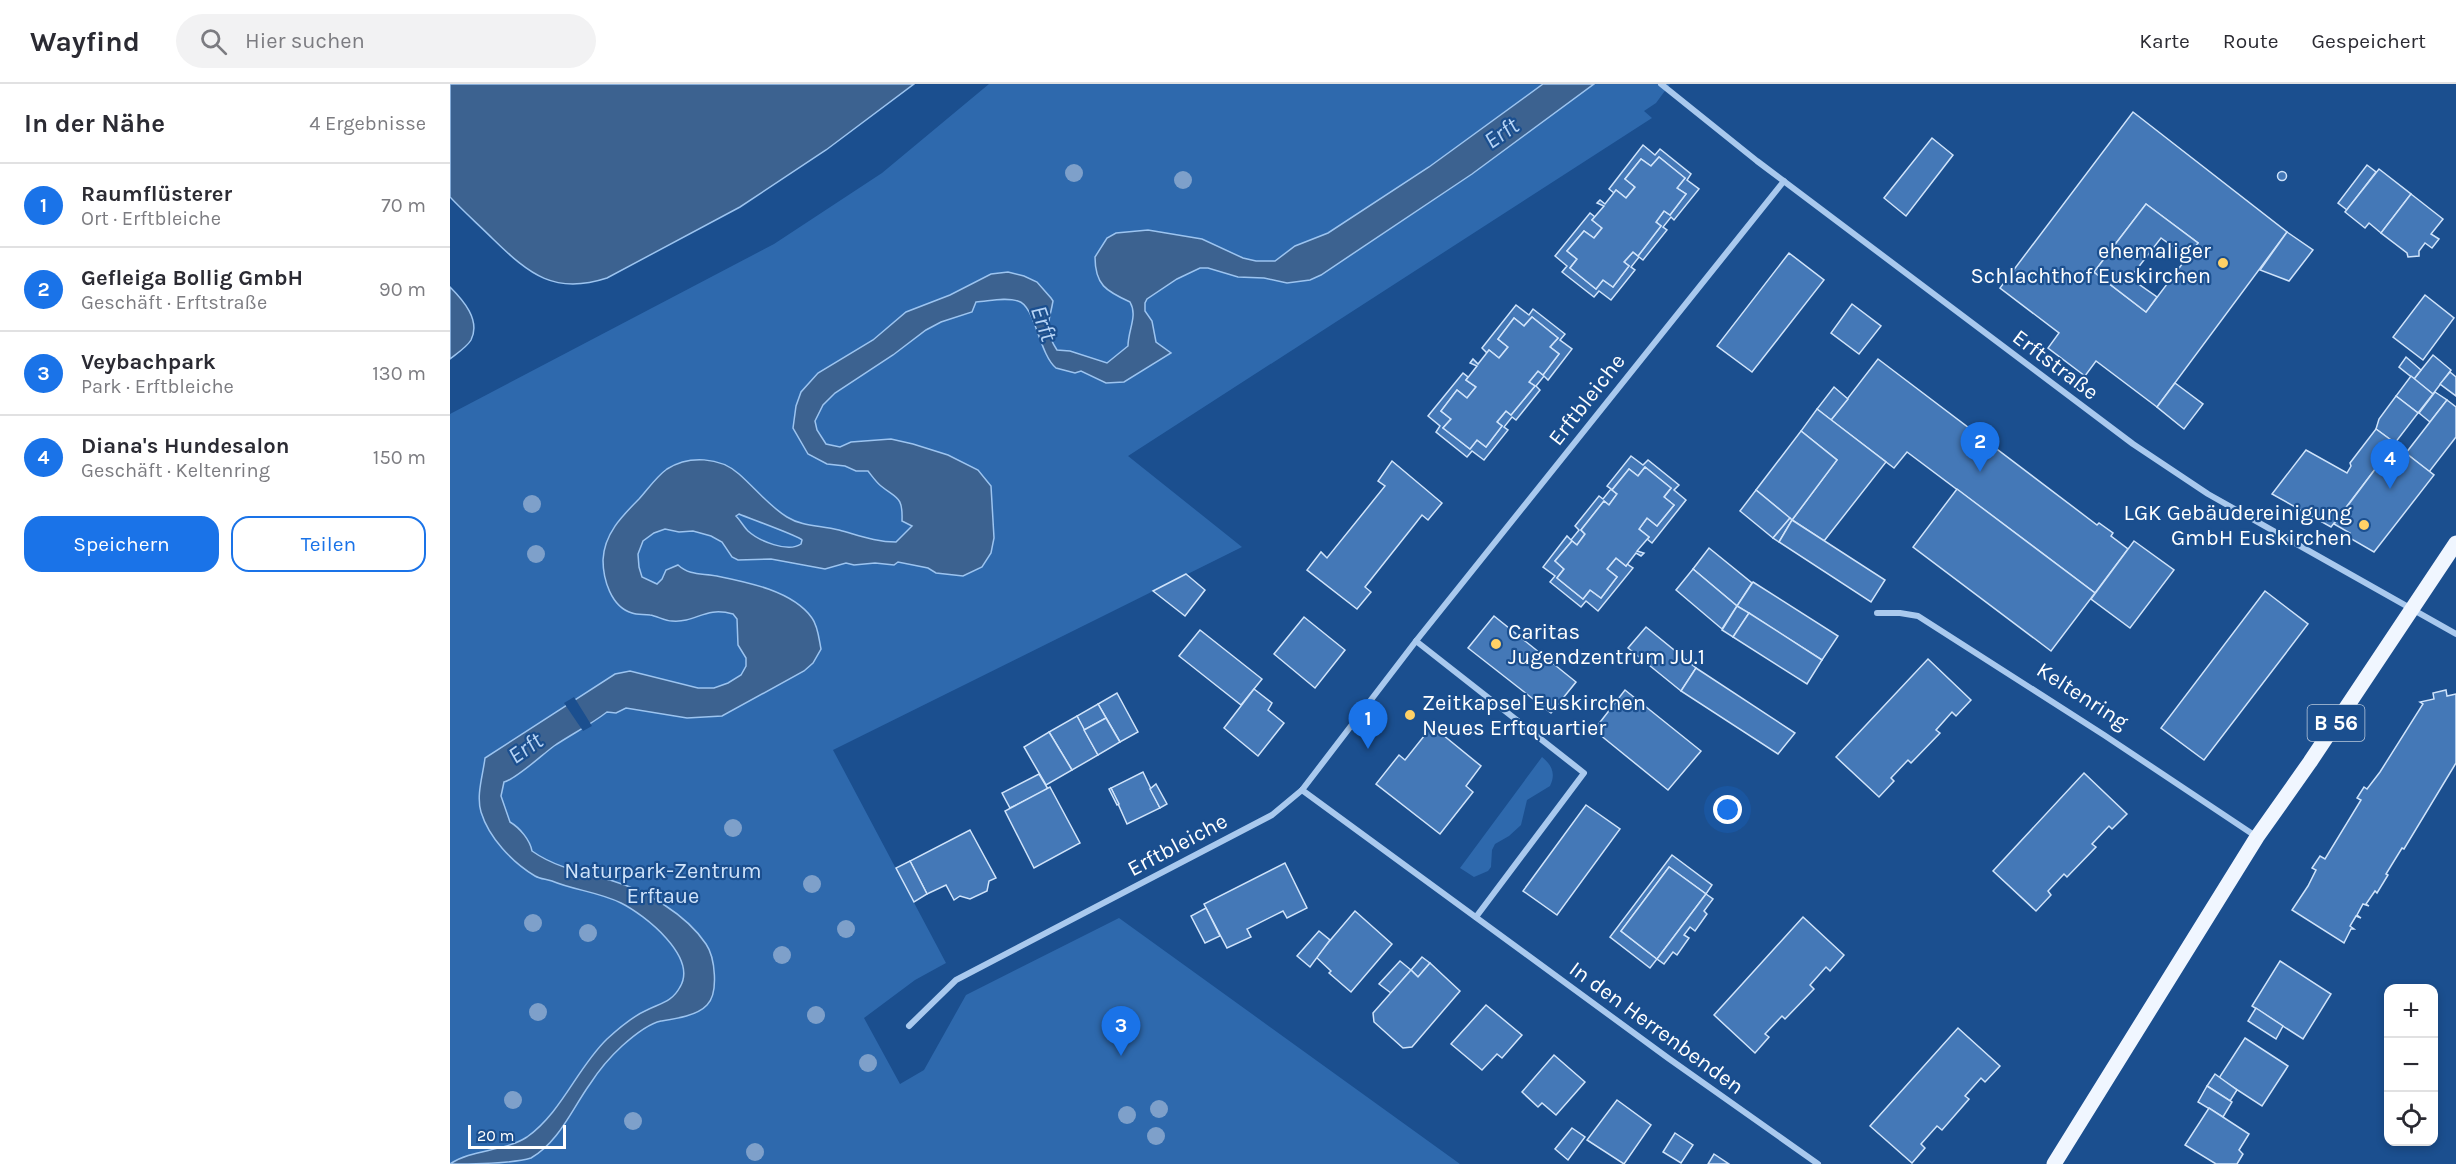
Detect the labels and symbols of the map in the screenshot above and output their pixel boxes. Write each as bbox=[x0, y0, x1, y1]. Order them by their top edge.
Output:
water label: Erft bbox=[1478, 111, 1524, 155]
place label: ehemaliger Schlachthof Euskirchen bbox=[1970, 238, 2211, 289]
marker: ehemaliger Schlachthof Euskirchen bbox=[2216, 256, 2230, 270]
water label: Erft bbox=[1025, 301, 1063, 345]
street label: Erftstraße bbox=[2007, 324, 2103, 406]
street label: Erftbleiche bbox=[1543, 349, 1631, 451]
pin: 2 bbox=[1960, 422, 2000, 472]
pin: 4 bbox=[2370, 440, 2410, 489]
place label: LGK Gebäudereinigung GmbH Euskirchen bbox=[2124, 500, 2353, 551]
marker: LGK Gebäudereinigung GmbH Euskirchen bbox=[2357, 518, 2371, 532]
place label: Caritas Jugendzentrum JU.1 bbox=[1508, 619, 1705, 670]
marker: Caritas Jugendzentrum JU.1 bbox=[1489, 637, 1503, 651]
street label: Keltenring bbox=[2032, 657, 2134, 735]
place label: Zeitkapsel Euskirchen Neues Erftquartier bbox=[1422, 690, 1646, 741]
pin: 1 bbox=[1348, 700, 1388, 749]
road number: B 56 bbox=[2308, 705, 2364, 741]
marker: Zeitkapsel Euskirchen Neues Erftquartier bbox=[1403, 708, 1417, 722]
water label: Erft bbox=[502, 726, 548, 770]
your location bbox=[1713, 795, 1742, 824]
street label: Erftbleiche bbox=[1123, 808, 1232, 882]
park label: Naturpark-Zentrum Erftaue bbox=[564, 858, 762, 909]
street label: In den Herrenbenden bbox=[1564, 956, 1749, 1100]
pin: 3 bbox=[1102, 1006, 1140, 1056]
scale bar bbox=[468, 1122, 566, 1150]

